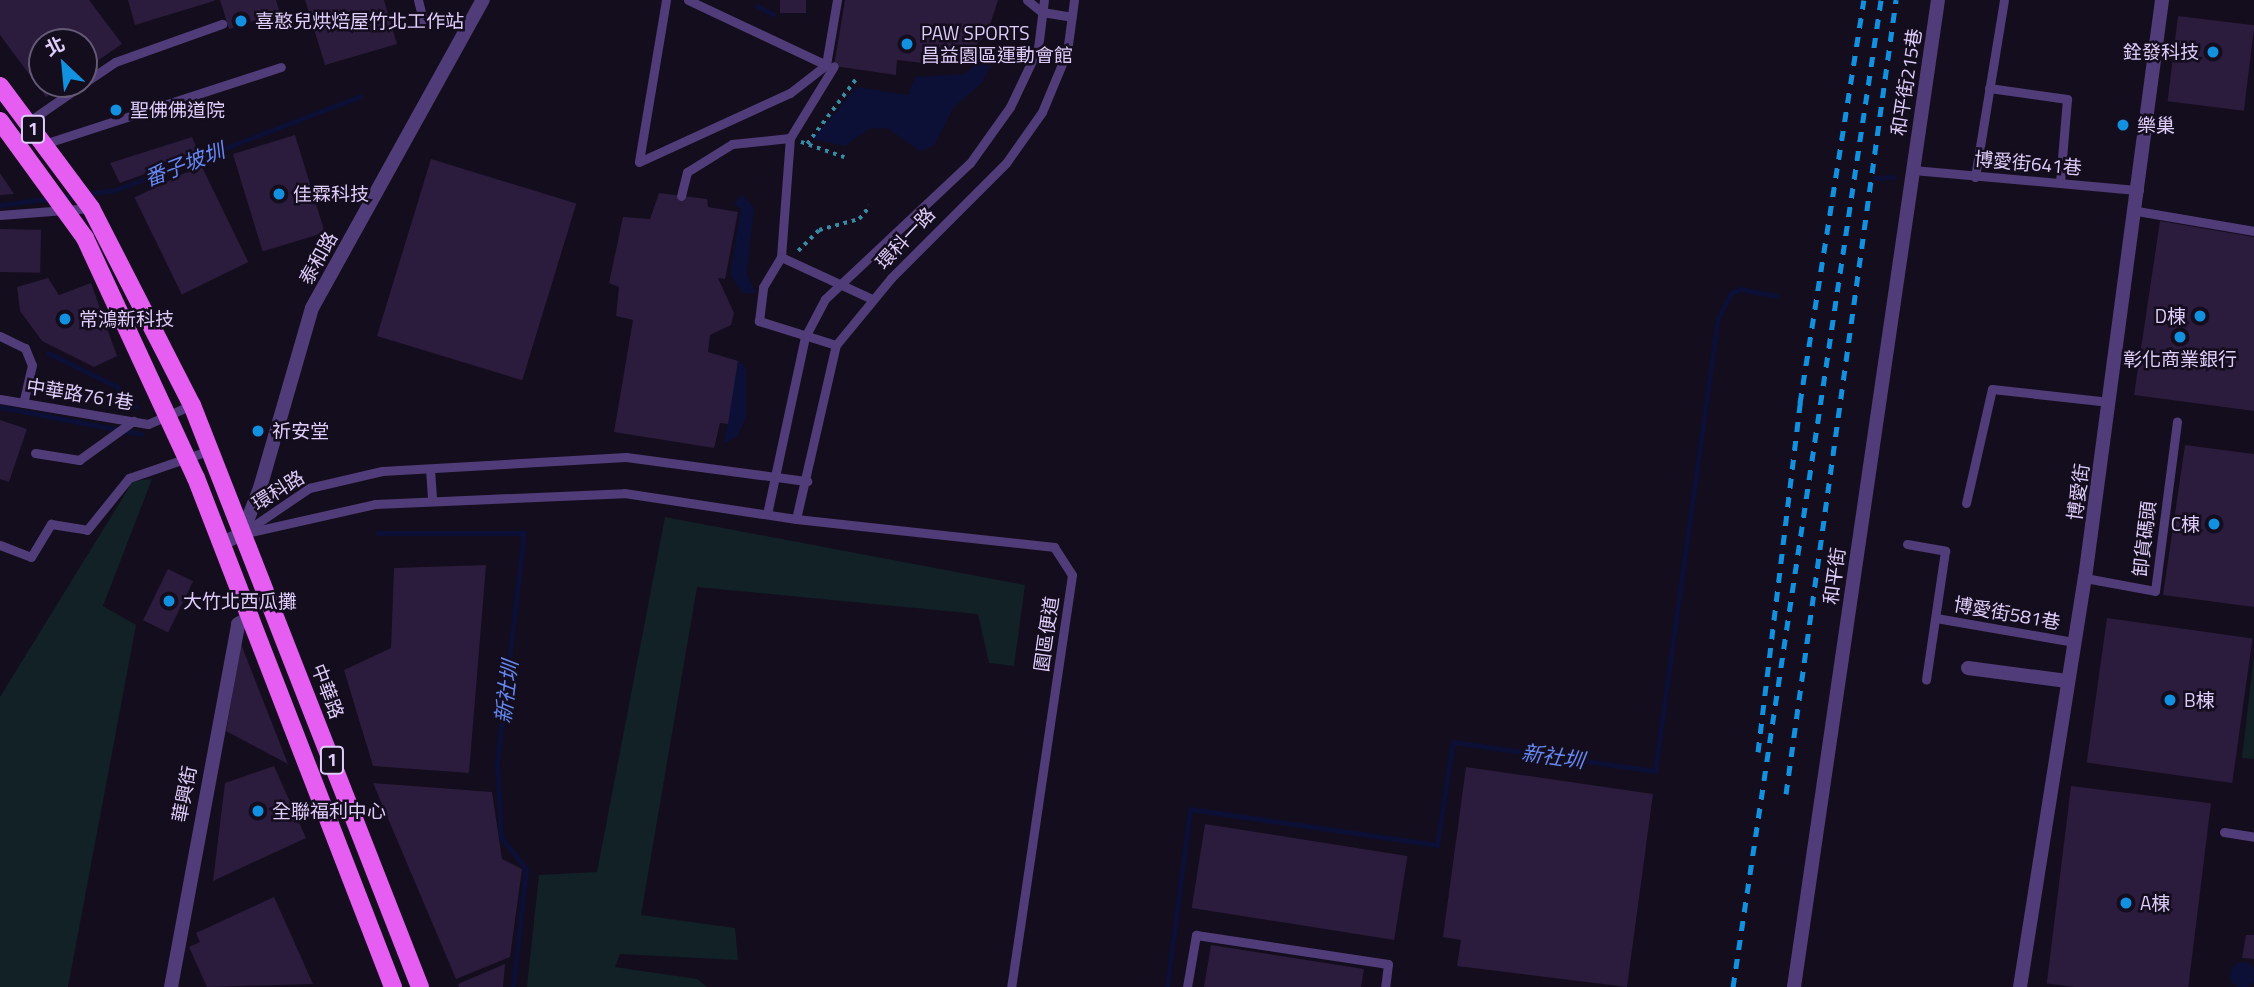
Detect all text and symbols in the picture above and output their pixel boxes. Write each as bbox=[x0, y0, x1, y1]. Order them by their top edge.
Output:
place label: 喜憨兒烘焙屋竹北工作站 bbox=[255, 10, 464, 32]
marker: 喜憨兒烘焙屋竹北工作站 bbox=[233, 13, 249, 29]
place label: PAW SPORTS 昌益園區運動會館 bbox=[921, 22, 1073, 66]
street label: 和平街215巷 bbox=[1886, 27, 1926, 137]
north arrow bbox=[28, 28, 98, 98]
text: 北 bbox=[40, 28, 69, 63]
marker: PAW SPORTS 昌益園區運動會館 bbox=[899, 36, 915, 52]
place label: 銓發科技 bbox=[2123, 41, 2199, 63]
marker: 銓發科技 bbox=[2205, 44, 2221, 60]
place label: 聖佛佛道院 bbox=[130, 99, 225, 121]
marker: 聖佛佛道院 bbox=[108, 102, 124, 118]
road number: 1 bbox=[21, 114, 45, 144]
place label: 樂巢 bbox=[2137, 114, 2175, 136]
marker: 樂巢 bbox=[2115, 117, 2131, 133]
water label: 番子坡圳 bbox=[140, 137, 228, 191]
street label: 博愛街641巷 bbox=[1973, 147, 2083, 179]
place label: 佳霖科技 bbox=[293, 183, 369, 205]
marker: 佳霖科技 bbox=[271, 186, 287, 202]
street label: 環科一路 bbox=[871, 202, 939, 274]
street label: 泰和路 bbox=[294, 228, 342, 288]
place label: D棟 bbox=[2155, 305, 2186, 327]
place label: 常鴻新科技 bbox=[79, 308, 174, 330]
marker: D棟 bbox=[2192, 308, 2208, 324]
marker: 常鴻新科技 bbox=[57, 311, 73, 327]
marker: 彰化商業銀行 bbox=[2172, 329, 2188, 345]
place label: 彰化商業銀行 bbox=[2123, 348, 2237, 370]
street label: 中華路761巷 bbox=[25, 374, 135, 414]
place label: 祈安堂 bbox=[272, 420, 329, 442]
marker: 祈安堂 bbox=[250, 423, 266, 439]
street label: 博愛街 bbox=[2063, 462, 2093, 522]
street label: 環科路 bbox=[248, 465, 308, 515]
street label: 卸貨碼頭 bbox=[2128, 500, 2160, 578]
place label: C棟 bbox=[2171, 513, 2200, 535]
marker: C棟 bbox=[2206, 516, 2222, 532]
street label: 和平街 bbox=[1819, 546, 1849, 606]
place label: 大竹北西瓜攤 bbox=[183, 590, 297, 612]
street label: 博愛街581巷 bbox=[1952, 592, 2062, 634]
marker: 大竹北西瓜攤 bbox=[161, 593, 177, 609]
street label: 園區便道 bbox=[1029, 595, 1063, 673]
water label: 新社圳 bbox=[490, 659, 522, 725]
street label: 中華路 bbox=[307, 660, 349, 722]
place label: B棟 bbox=[2184, 689, 2215, 711]
marker: B棟 bbox=[2162, 692, 2178, 708]
water label: 新社圳 bbox=[1520, 739, 1586, 773]
road number: 1 bbox=[320, 746, 344, 774]
street label: 華興街 bbox=[167, 764, 201, 824]
place label: 全聯福利中心 bbox=[272, 800, 386, 822]
marker: 全聯福利中心 bbox=[250, 803, 266, 819]
place label: A棟 bbox=[2140, 892, 2170, 914]
marker: A棟 bbox=[2118, 895, 2134, 911]

